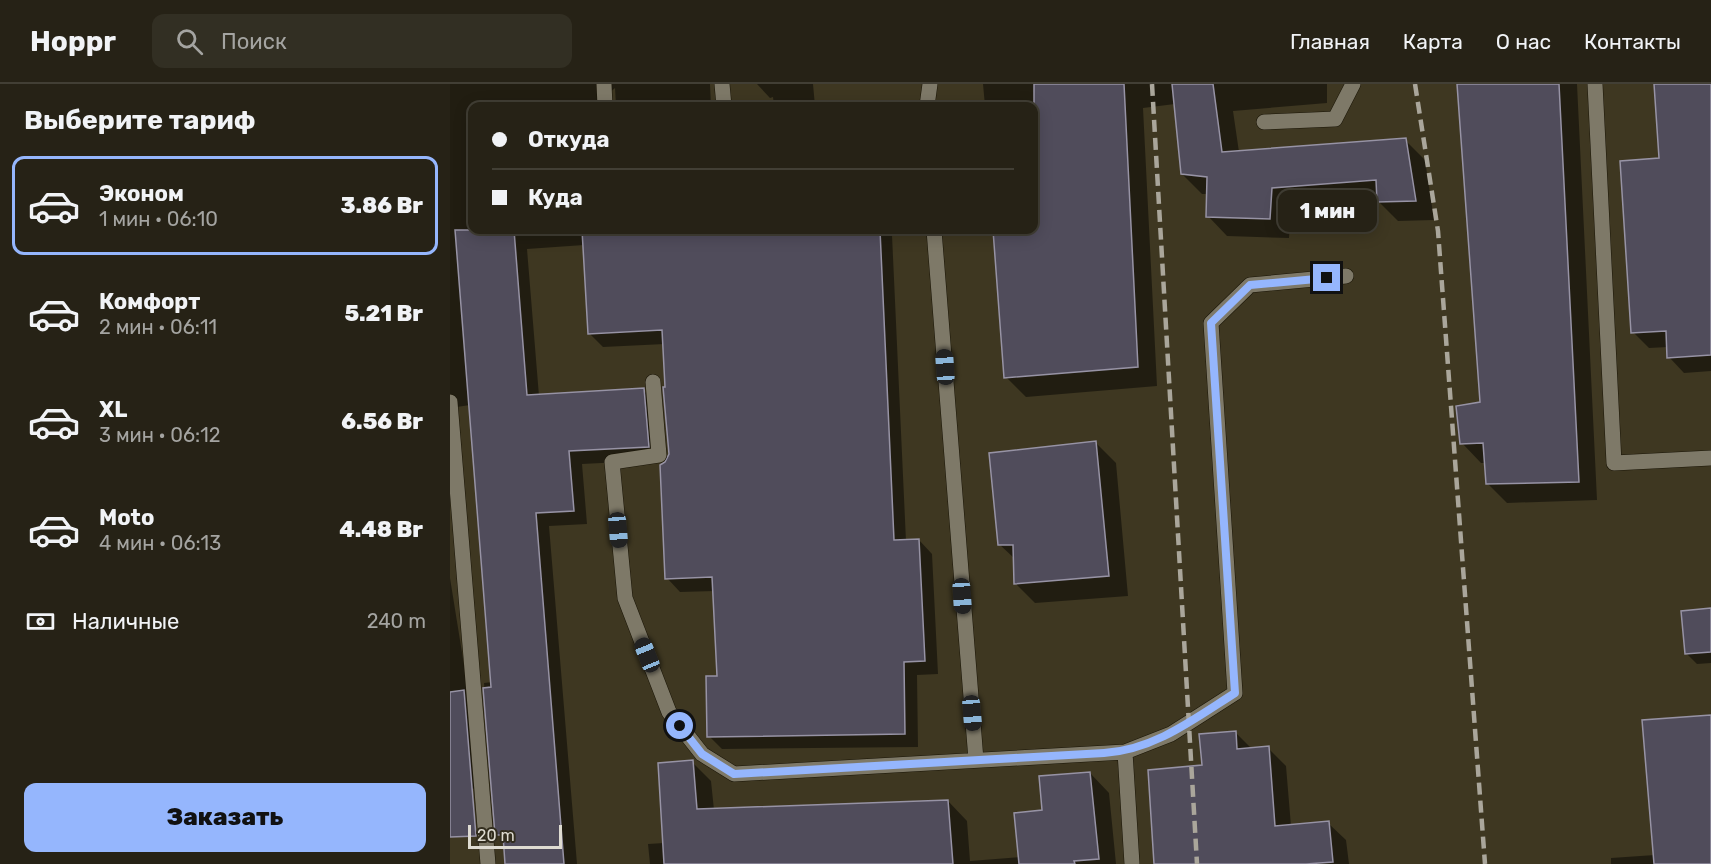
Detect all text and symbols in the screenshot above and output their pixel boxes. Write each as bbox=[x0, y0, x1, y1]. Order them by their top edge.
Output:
search box bbox=[152, 14, 572, 68]
text: Hoppr bbox=[30, 25, 116, 58]
icon: search bbox=[173, 25, 206, 58]
text: Поиск bbox=[221, 28, 287, 55]
text: Главная bbox=[1290, 29, 1370, 54]
text: Карта bbox=[1403, 29, 1463, 54]
text: О нас bbox=[1496, 29, 1551, 54]
text: Контакты bbox=[1584, 29, 1681, 54]
text: Выберите тариф bbox=[24, 104, 255, 136]
text: Откуда bbox=[528, 126, 610, 153]
icon: car bbox=[27, 179, 81, 233]
text: Эконом bbox=[99, 180, 184, 207]
text: Куда bbox=[528, 184, 583, 211]
callout: 1 мин bbox=[1278, 191, 1376, 233]
text: 3.86 Br bbox=[341, 192, 423, 219]
text: 1 мин bbox=[1300, 199, 1355, 223]
text: 1 мин · 06:10 bbox=[99, 207, 218, 231]
route end bbox=[1313, 264, 1340, 291]
icon: car bbox=[27, 287, 81, 341]
text: Комфорт bbox=[99, 288, 200, 315]
text: 5.21 Br bbox=[344, 300, 423, 327]
text: 2 мин · 06:11 bbox=[99, 315, 217, 339]
car bbox=[935, 348, 955, 386]
icon: car bbox=[27, 395, 81, 449]
text: XL bbox=[99, 396, 127, 423]
text: 6.56 Br bbox=[341, 408, 423, 435]
text: 3 мин · 06:12 bbox=[99, 423, 221, 447]
icon: car bbox=[27, 503, 81, 557]
text: Moto bbox=[99, 504, 154, 531]
car bbox=[607, 511, 629, 549]
text: 4.48 Br bbox=[339, 516, 423, 543]
text: 4 мин · 06:13 bbox=[99, 531, 221, 555]
car bbox=[952, 577, 972, 615]
icon: cash bbox=[24, 605, 57, 638]
text: Наличные bbox=[72, 608, 179, 635]
text: 240 m bbox=[367, 609, 426, 633]
car bbox=[632, 635, 662, 675]
car bbox=[961, 694, 983, 732]
route start bbox=[666, 712, 693, 739]
button: Заказать bbox=[24, 783, 426, 852]
scale bar bbox=[468, 822, 562, 850]
text: 20 m bbox=[477, 826, 515, 845]

